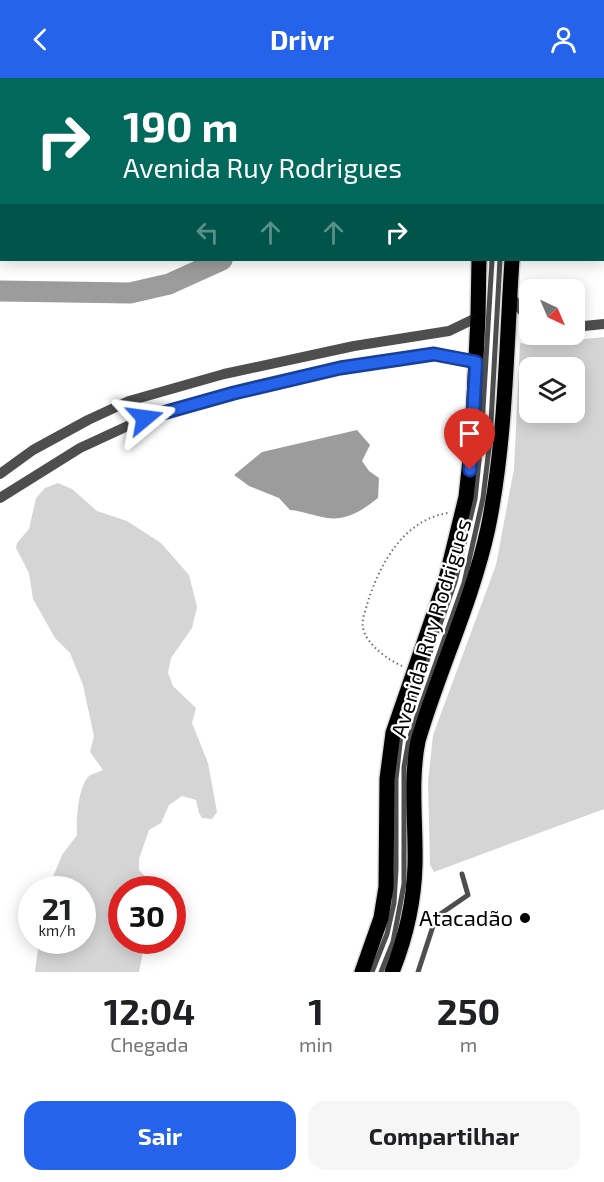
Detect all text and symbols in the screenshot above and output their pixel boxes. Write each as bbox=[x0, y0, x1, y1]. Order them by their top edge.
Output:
icon: back bbox=[24, 23, 57, 56]
text: Drivr bbox=[270, 23, 334, 55]
icon: person bbox=[547, 23, 580, 56]
text: 190 m bbox=[123, 100, 239, 150]
icon: right bbox=[24, 102, 102, 180]
text: Avenida Ruy Rodrigues bbox=[123, 151, 402, 183]
icon: left bbox=[191, 216, 224, 249]
icon: ahead bbox=[254, 216, 287, 249]
icon: ahead bbox=[317, 216, 350, 249]
icon: right bbox=[380, 216, 413, 249]
north arrow bbox=[519, 279, 585, 345]
map controls bbox=[519, 279, 585, 423]
button: layers bbox=[519, 357, 585, 423]
position arrow bbox=[113, 386, 177, 450]
pin bbox=[444, 408, 495, 470]
icon: arrive bbox=[453, 417, 486, 450]
street label: Avenida Ruy Rodrigues bbox=[384, 515, 476, 740]
speed limit sign: 30 bbox=[108, 876, 186, 954]
text: 21 bbox=[42, 890, 72, 926]
place label: Atacadão bbox=[419, 904, 513, 930]
marker: Atacadão bbox=[518, 911, 532, 925]
text: km/h bbox=[38, 921, 76, 939]
text: 12:04 bbox=[104, 989, 195, 1032]
text: 1 bbox=[308, 989, 324, 1032]
text: 250 bbox=[437, 989, 500, 1032]
text: Chegada bbox=[110, 1032, 189, 1056]
text: min bbox=[299, 1032, 333, 1056]
text: m bbox=[460, 1032, 477, 1056]
button: Sair bbox=[24, 1101, 296, 1170]
button: Compartilhar bbox=[308, 1101, 580, 1170]

